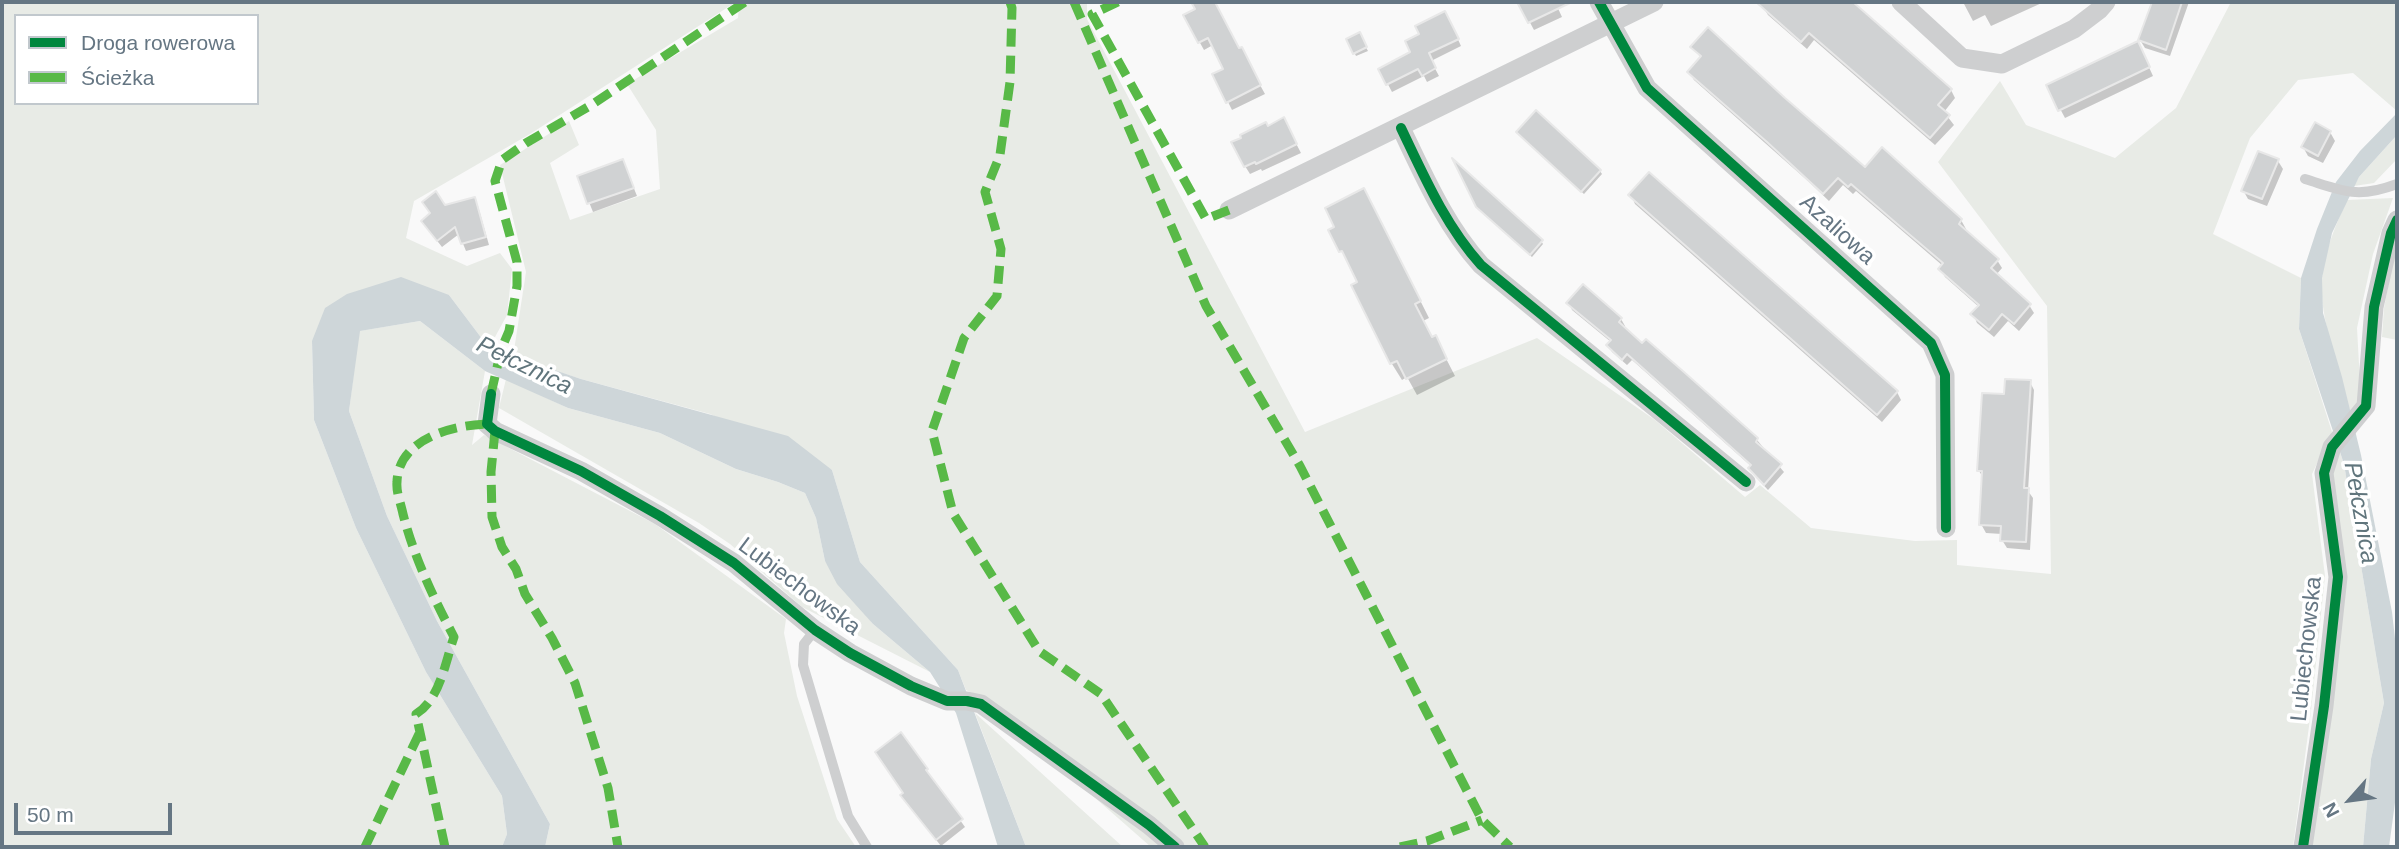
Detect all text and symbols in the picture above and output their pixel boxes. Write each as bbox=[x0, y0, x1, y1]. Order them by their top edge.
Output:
legend bbox=[14, 14, 259, 105]
text: Droga rowerowa bbox=[81, 31, 235, 54]
text: Ścieżka bbox=[81, 66, 155, 89]
street label: Azaliowa bbox=[1794, 189, 1880, 271]
water label: Pełcznica bbox=[472, 331, 576, 401]
water label: Pełcznica bbox=[2337, 460, 2383, 566]
street label: Lubiechowska bbox=[732, 532, 866, 642]
street label: Lubiechowska bbox=[2286, 575, 2328, 723]
north arrow bbox=[2315, 765, 2385, 835]
scale bar bbox=[18, 790, 175, 834]
text: N bbox=[2319, 799, 2344, 821]
text: 50 m bbox=[27, 803, 74, 826]

